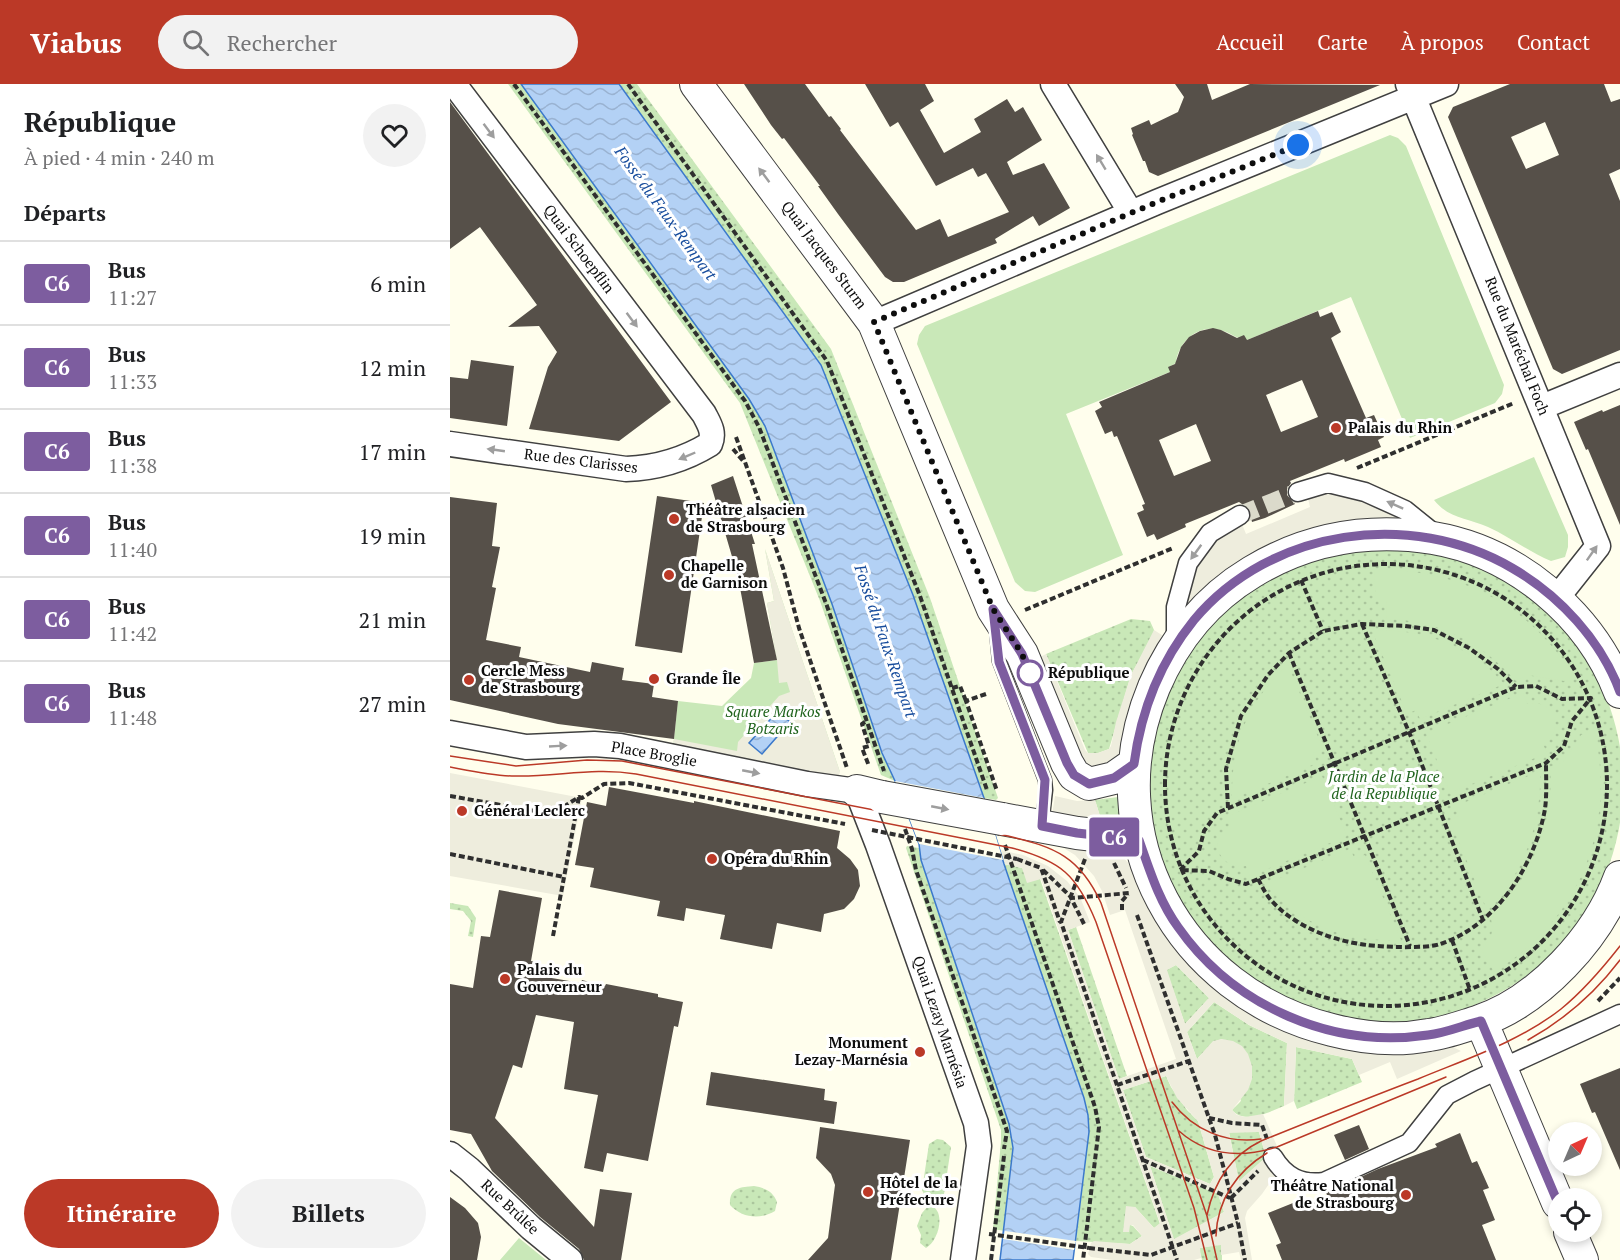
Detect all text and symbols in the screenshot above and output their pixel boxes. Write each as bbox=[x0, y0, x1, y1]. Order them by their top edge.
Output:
search box bbox=[158, 15, 578, 69]
text: Viabus bbox=[30, 24, 122, 61]
icon: search bbox=[179, 26, 212, 59]
text: Rechercher bbox=[227, 28, 337, 57]
text: Accueil bbox=[1216, 28, 1284, 56]
text: Carte bbox=[1317, 28, 1368, 56]
text: À propos bbox=[1401, 28, 1484, 56]
text: Contact bbox=[1517, 28, 1590, 56]
text: République bbox=[24, 103, 176, 140]
button: heart bbox=[363, 104, 426, 167]
one-way arrow bbox=[483, 122, 495, 138]
your location bbox=[1283, 130, 1313, 160]
water label: Fossé du Faux-Rempart bbox=[609, 141, 722, 285]
text: À pied · 4 min · 240 m bbox=[24, 144, 214, 171]
one-way arrow bbox=[1095, 154, 1106, 170]
one-way arrow bbox=[758, 167, 770, 183]
street label: Quai Jacques Sturm bbox=[778, 196, 872, 312]
text: Départs bbox=[24, 198, 106, 227]
street label: Quai Schoepflin bbox=[540, 200, 620, 297]
text: Bus bbox=[108, 255, 146, 284]
text: C6 bbox=[44, 269, 70, 297]
text: 6 min bbox=[370, 269, 426, 298]
street label: Rue du Maréchal Foch bbox=[1481, 273, 1555, 418]
text: 11:27 bbox=[108, 284, 157, 311]
one-way arrow bbox=[626, 312, 638, 327]
text: Bus bbox=[108, 339, 146, 368]
text: C6 bbox=[44, 353, 70, 381]
text: 12 min bbox=[359, 353, 426, 382]
text: 11:33 bbox=[108, 368, 157, 395]
place label: Palais du Rhin bbox=[1348, 417, 1452, 437]
marker: Palais du Rhin bbox=[1329, 421, 1343, 435]
text: Bus bbox=[108, 423, 146, 452]
text: C6 bbox=[44, 437, 70, 465]
text: 17 min bbox=[359, 437, 426, 466]
street label: Rue des Clarisses bbox=[523, 443, 639, 477]
one-way arrow bbox=[486, 446, 505, 455]
one-way arrow bbox=[678, 451, 696, 461]
text: 11:38 bbox=[108, 452, 157, 479]
place label: Théâtre alsacien de Strasbourg bbox=[686, 499, 805, 536]
one-way arrow bbox=[1386, 500, 1404, 510]
text: Bus bbox=[108, 507, 146, 536]
marker: Théâtre alsacien de Strasbourg bbox=[667, 512, 681, 526]
text: C6 bbox=[44, 521, 70, 549]
text: 19 min bbox=[359, 521, 426, 550]
text: 11:40 bbox=[108, 536, 157, 563]
one-way arrow bbox=[1190, 544, 1202, 560]
one-way arrow bbox=[1586, 545, 1597, 562]
place label: Chapelle de Garnison bbox=[681, 555, 768, 592]
water label: Fossé du Faux-Rempart bbox=[849, 561, 923, 721]
marker: Chapelle de Garnison bbox=[662, 568, 676, 582]
text: Bus bbox=[108, 591, 146, 620]
text: C6 bbox=[44, 605, 70, 633]
text: 21 min bbox=[359, 605, 426, 634]
text: 11:42 bbox=[108, 620, 157, 647]
place label: Cercle Mess de Strasbourg bbox=[481, 660, 581, 697]
marker: République bbox=[1017, 660, 1043, 686]
place label: République bbox=[1048, 662, 1130, 682]
place label: Grande Île bbox=[666, 668, 741, 688]
marker: Grande Île bbox=[647, 672, 661, 686]
marker: Cercle Mess de Strasbourg bbox=[462, 673, 476, 687]
text: Bus bbox=[108, 675, 146, 704]
text: C6 bbox=[44, 689, 70, 717]
text: 27 min bbox=[359, 689, 426, 718]
park label: Square Markos Botzaris bbox=[725, 701, 821, 738]
text: 11:48 bbox=[108, 704, 157, 731]
street label: Place Broglie bbox=[610, 736, 699, 770]
one-way arrow bbox=[549, 742, 568, 751]
park label: Jardin de la Place de la Republique bbox=[1327, 766, 1440, 803]
one-way arrow bbox=[741, 768, 760, 777]
place label: Général Leclerc bbox=[474, 800, 585, 820]
marker: Général Leclerc bbox=[455, 804, 469, 818]
one-way arrow bbox=[931, 804, 950, 813]
line badge: C6 bbox=[1087, 818, 1141, 856]
text: C6 bbox=[1101, 823, 1127, 851]
place label: Opéra du Rhin bbox=[724, 848, 829, 868]
marker: Opéra du Rhin bbox=[705, 852, 719, 866]
street label: Quai Lezay Marnésia bbox=[909, 953, 973, 1091]
place label: Palais du Gouverneur bbox=[517, 959, 602, 996]
marker: Palais du Gouverneur bbox=[498, 972, 512, 986]
place label: Monument Lezay-Marnésia bbox=[795, 1032, 909, 1069]
marker: Monument Lezay-Marnésia bbox=[913, 1045, 927, 1059]
north arrow bbox=[1548, 1122, 1602, 1176]
map controls bbox=[1548, 1122, 1602, 1242]
place label: Hôtel de la Préfecture bbox=[880, 1172, 958, 1209]
street label: Rue Brûlée bbox=[477, 1174, 544, 1238]
place label: Théâtre National de Strasbourg bbox=[1271, 1175, 1395, 1212]
button: Itinéraire bbox=[24, 1179, 219, 1248]
button: Billets bbox=[231, 1179, 426, 1248]
marker: Hôtel de la Préfecture bbox=[861, 1185, 875, 1199]
marker: Théâtre National de Strasbourg bbox=[1399, 1188, 1413, 1202]
button: locate bbox=[1548, 1188, 1602, 1242]

